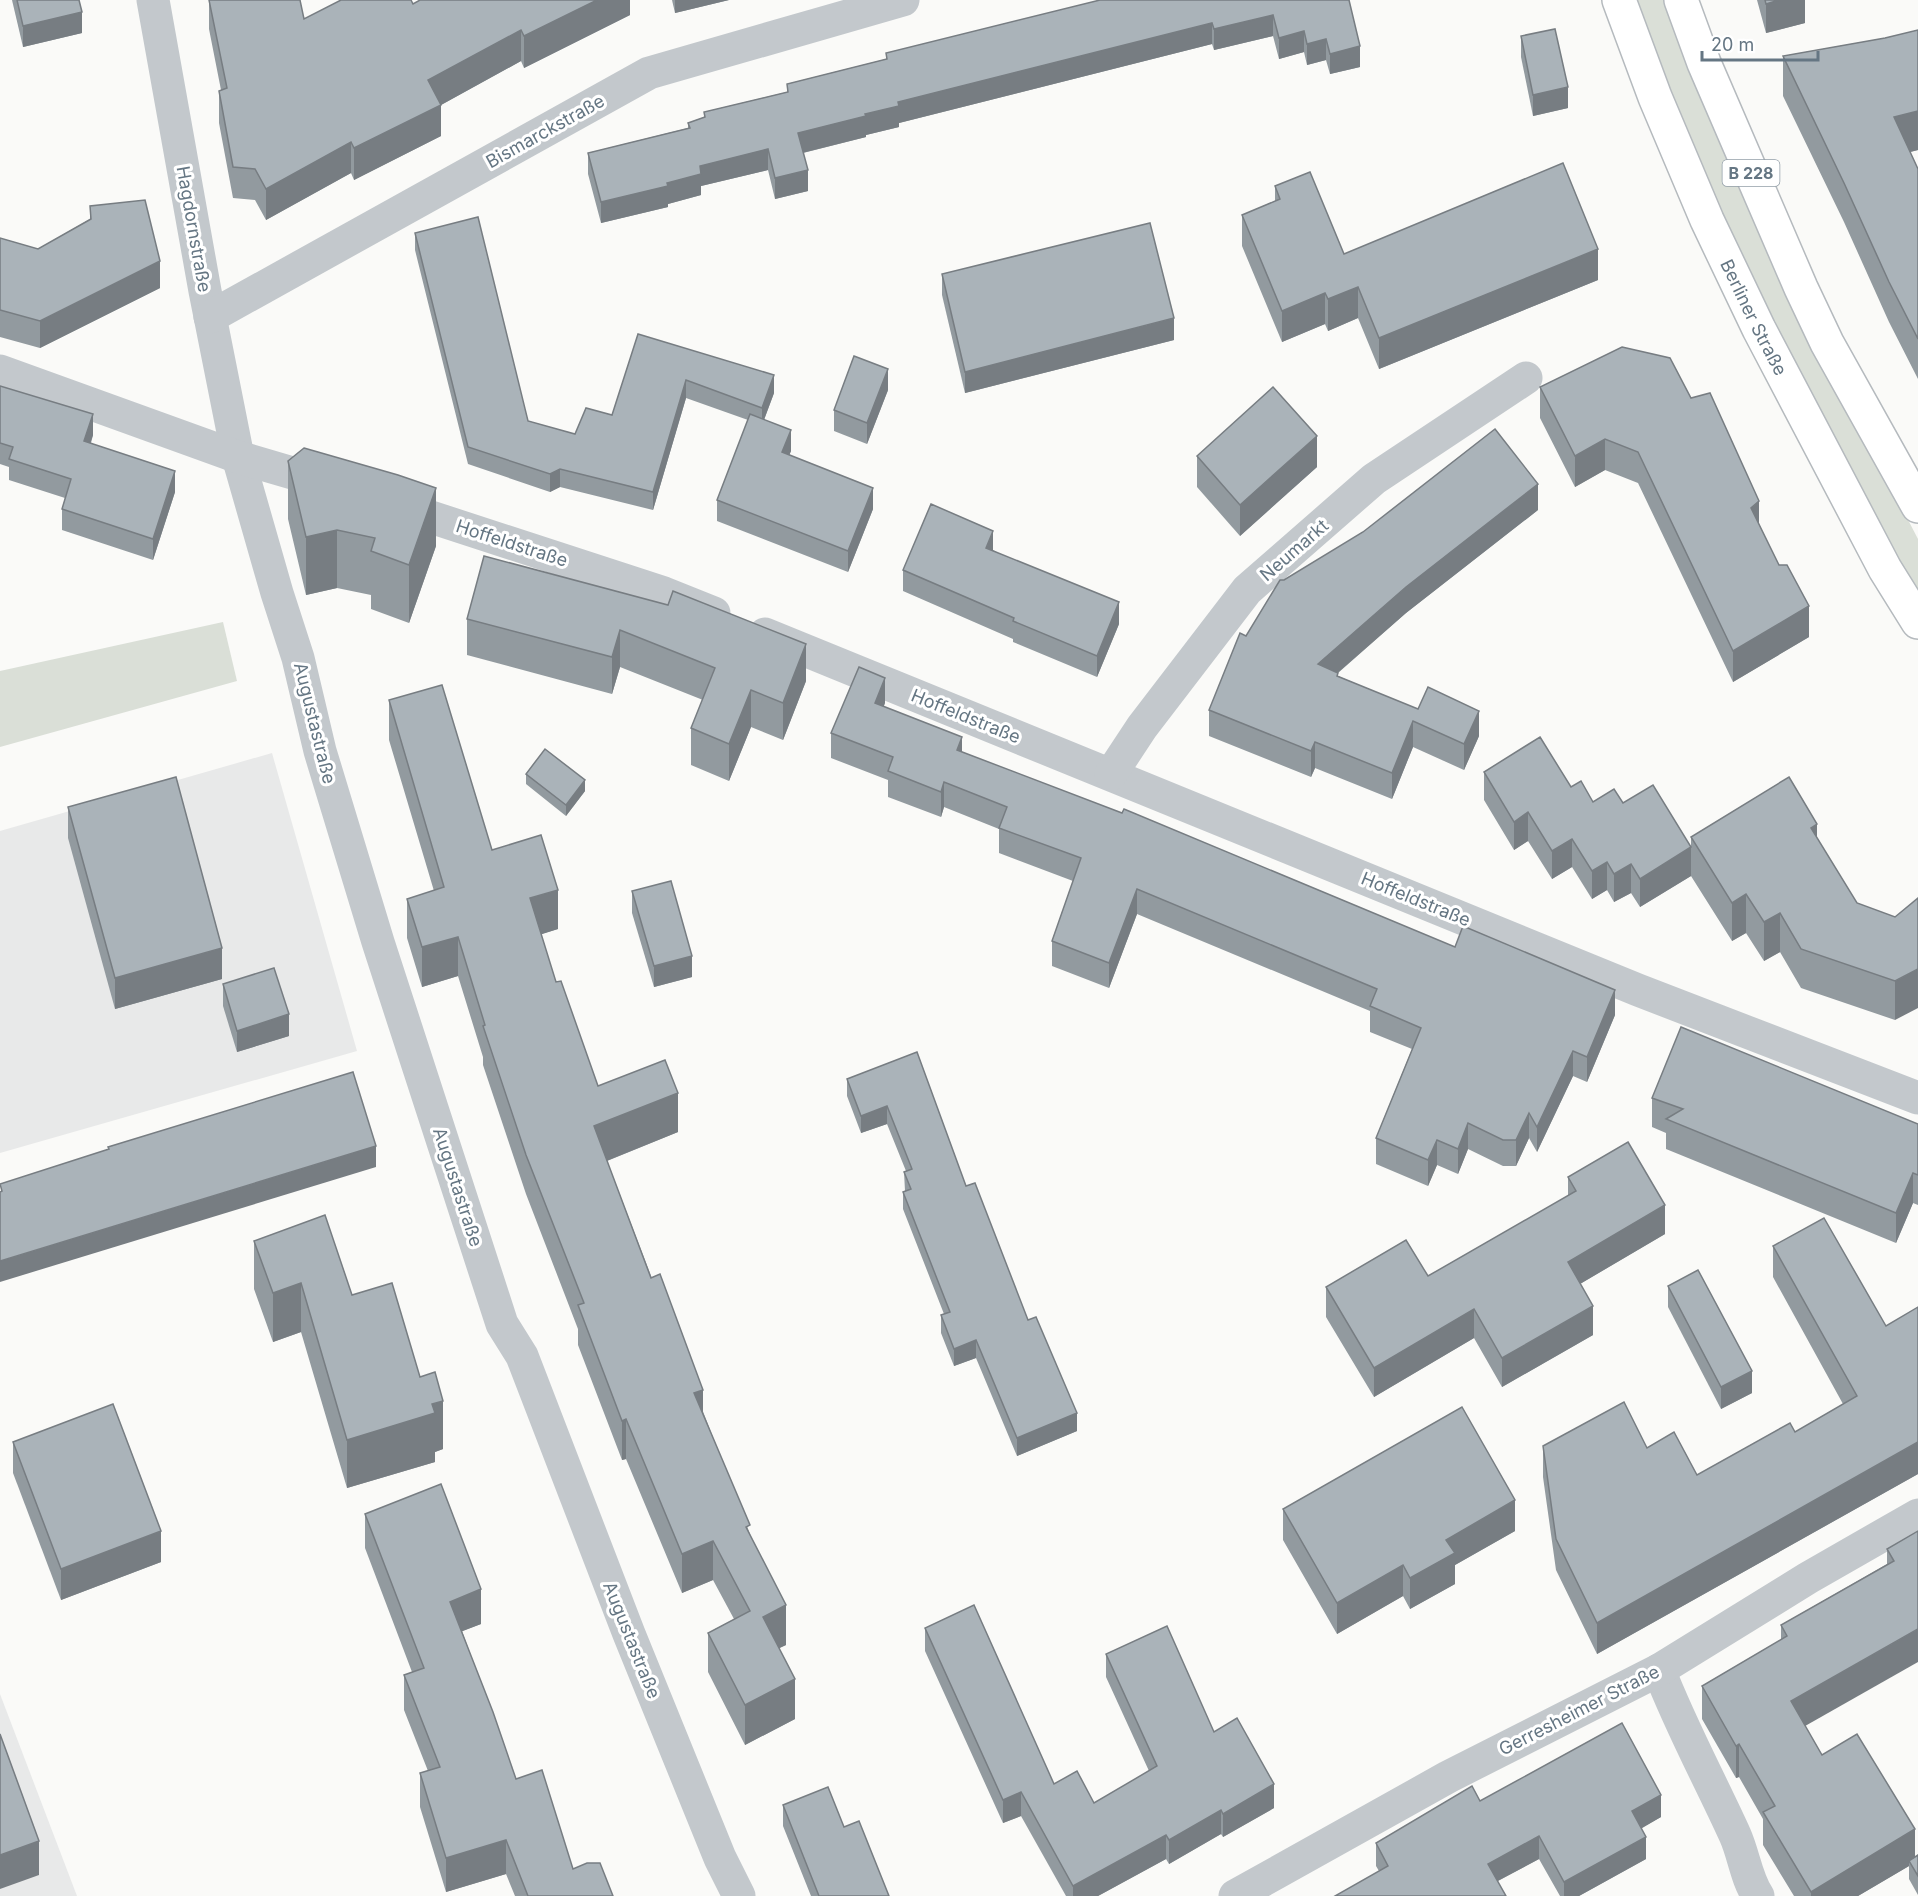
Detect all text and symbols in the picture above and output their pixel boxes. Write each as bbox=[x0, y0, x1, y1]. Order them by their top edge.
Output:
scale bar bbox=[1702, 24, 1818, 62]
text: 20 m bbox=[1711, 34, 1754, 55]
street label: Bismarckstraße bbox=[482, 90, 608, 172]
road number: B 228 bbox=[1722, 160, 1780, 186]
street label: Hagdornstraße bbox=[173, 164, 215, 294]
street label: Berliner Straße bbox=[1717, 256, 1792, 379]
street label: Hoffeldstraße bbox=[454, 515, 570, 571]
street label: Neumarkt bbox=[1256, 515, 1332, 585]
street label: Augustastraße bbox=[290, 660, 340, 786]
street label: Hoffeldstraße bbox=[908, 685, 1024, 747]
street label: Hoffeldstraße bbox=[1358, 868, 1474, 930]
street label: Augustastraße bbox=[429, 1125, 487, 1249]
street label: Augustastraße bbox=[599, 1578, 665, 1702]
street label: Gerresheimer Straße bbox=[1495, 1660, 1663, 1760]

